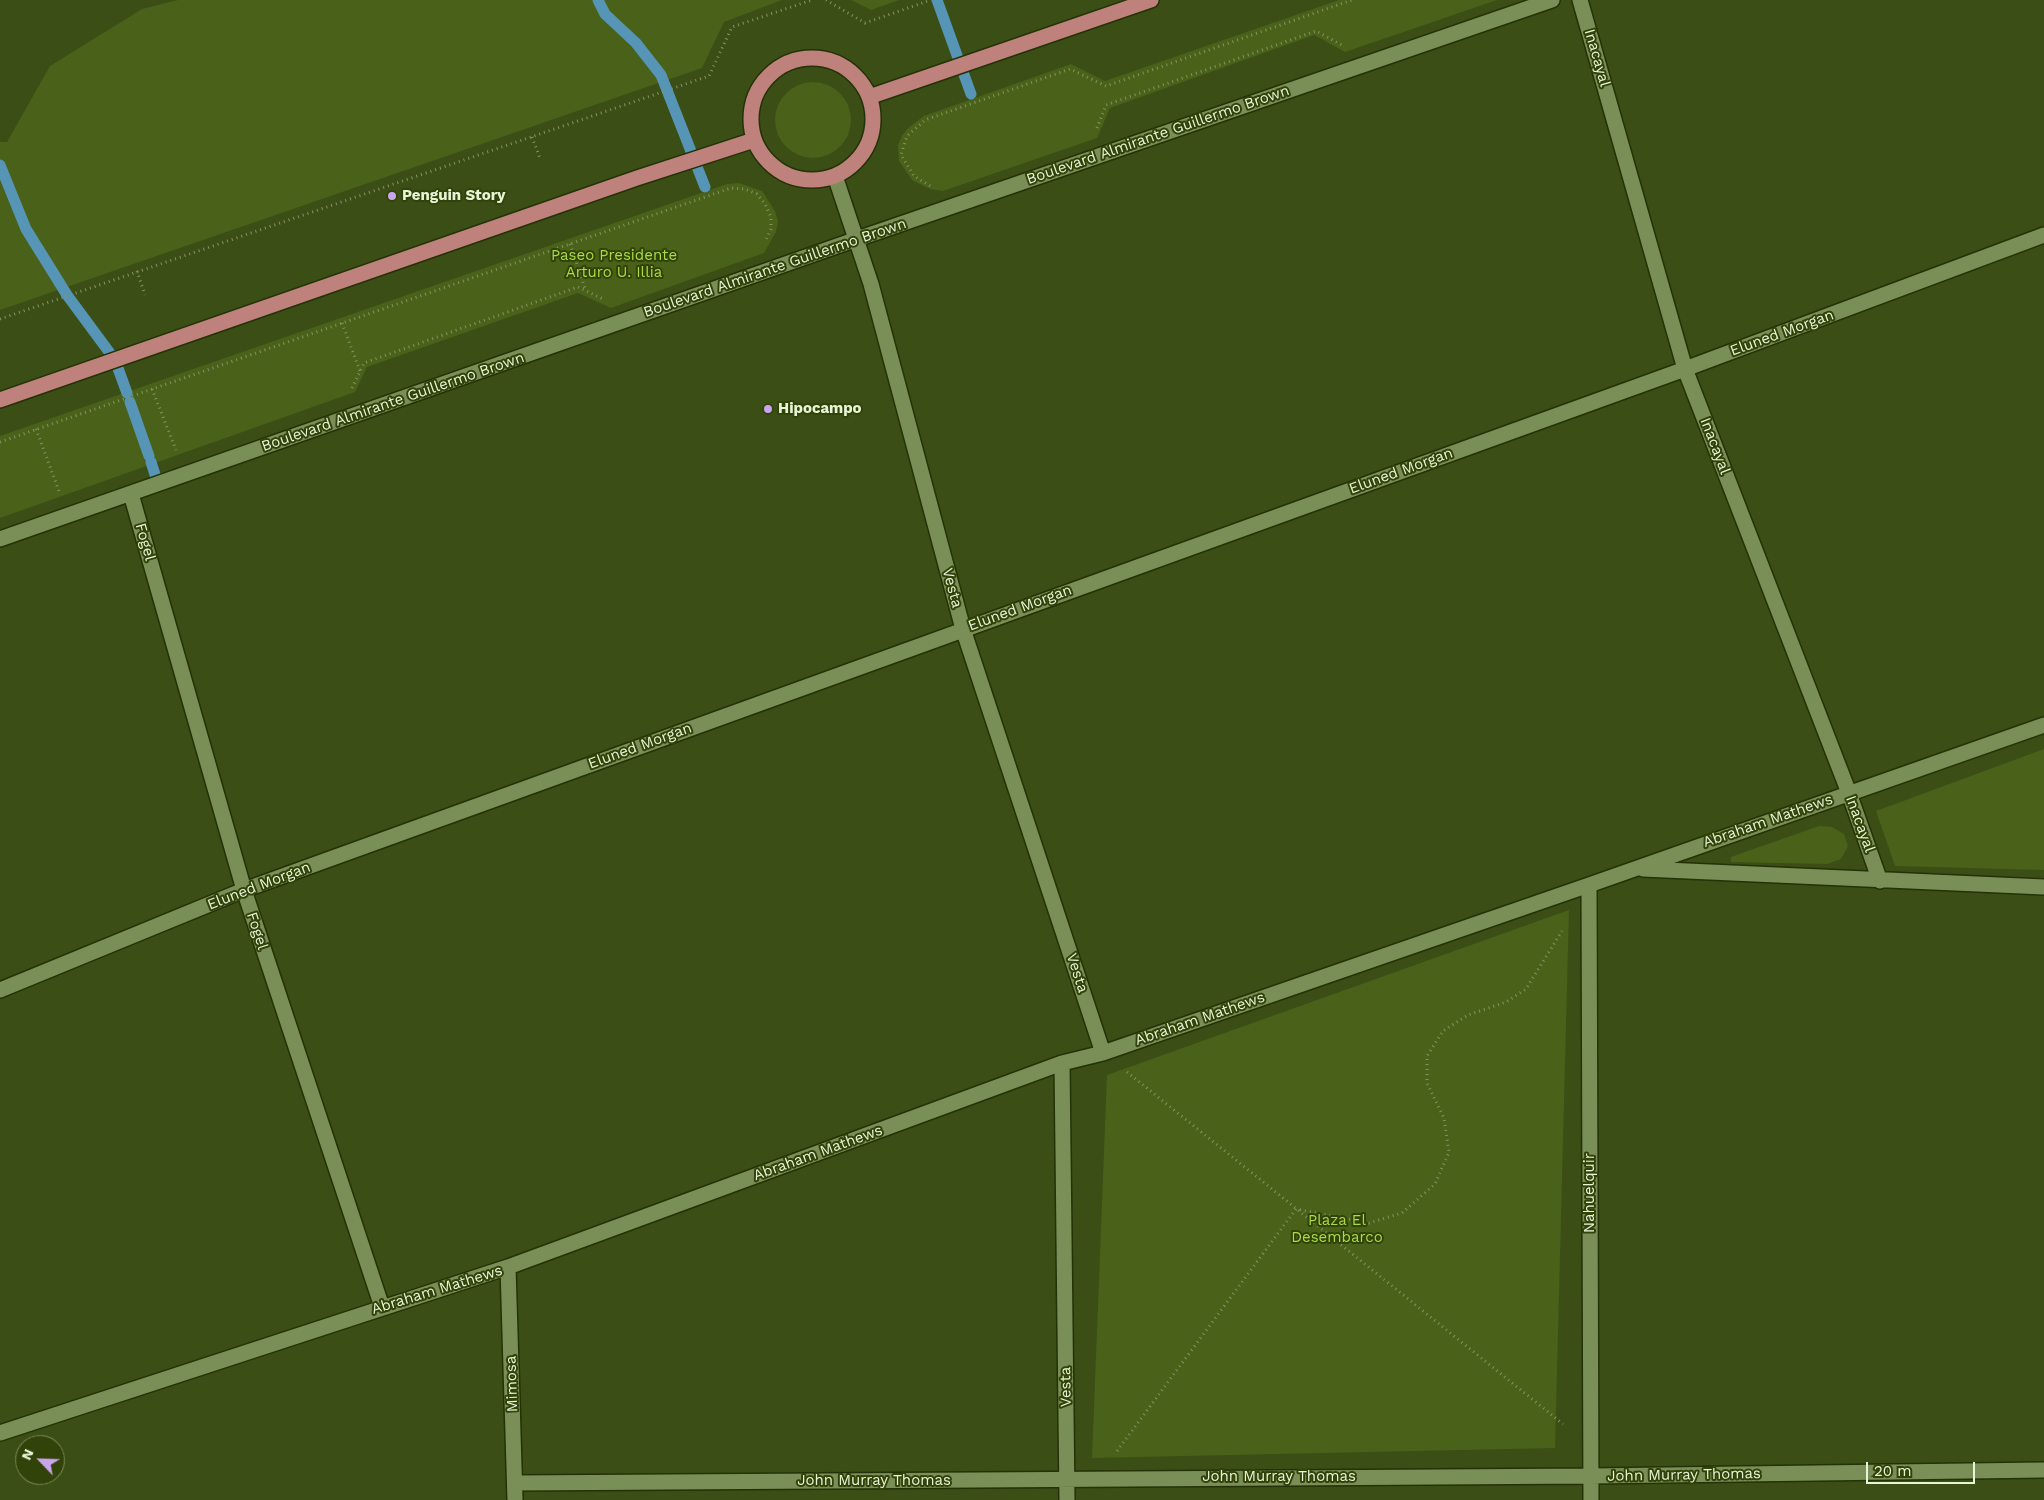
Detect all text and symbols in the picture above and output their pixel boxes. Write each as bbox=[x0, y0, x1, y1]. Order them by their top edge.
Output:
street label: Inacayal bbox=[1580, 27, 1614, 89]
street label: Boulevard Almirante Guillermo Brown bbox=[1024, 81, 1292, 189]
place label: Penguin Story bbox=[402, 187, 506, 205]
marker: Penguin Story bbox=[386, 190, 398, 202]
street label: Boulevard Almirante Guillermo Brown bbox=[641, 214, 909, 322]
park label: Paseo Presidente Arturo U. Illia bbox=[551, 247, 677, 282]
street label: Eluned Morgan bbox=[1728, 306, 1836, 360]
street label: Boulevard Almirante Guillermo Brown bbox=[259, 348, 527, 456]
place label: Hipocampo bbox=[778, 400, 862, 418]
marker: Hipocampo bbox=[762, 403, 774, 415]
street label: Inacayal bbox=[1696, 415, 1734, 477]
street label: Eluned Morgan bbox=[1347, 444, 1455, 498]
street label: Fogel bbox=[131, 521, 159, 563]
street label: Vesta bbox=[938, 566, 966, 610]
street label: Eluned Morgan bbox=[966, 581, 1074, 635]
street label: Eluned Morgan bbox=[586, 719, 694, 773]
street label: Abraham Mathews bbox=[1701, 790, 1835, 852]
street label: Inacayal bbox=[1841, 793, 1879, 855]
street label: Eluned Morgan bbox=[205, 858, 313, 914]
street label: Fogel bbox=[242, 910, 272, 952]
street label: Vesta bbox=[1062, 951, 1092, 995]
street label: Abraham Mathews bbox=[1133, 988, 1267, 1050]
street label: Abraham Mathews bbox=[751, 1121, 885, 1185]
street label: Nahuelquir bbox=[1581, 1153, 1599, 1233]
park label: Plaza El Desembarco bbox=[1291, 1212, 1383, 1247]
street label: Abraham Mathews bbox=[369, 1261, 505, 1319]
street label: Mimosa bbox=[502, 1355, 522, 1413]
street label: Vesta bbox=[1057, 1367, 1075, 1407]
north arrow bbox=[15, 1435, 65, 1485]
text: N bbox=[18, 1446, 37, 1462]
scale bar bbox=[1869, 1452, 1978, 1484]
text: 20 m bbox=[1874, 1462, 1912, 1480]
street label: John Murray Thomas bbox=[1607, 1465, 1761, 1485]
street label: John Murray Thomas bbox=[1202, 1468, 1356, 1486]
street label: John Murray Thomas bbox=[797, 1472, 951, 1490]

